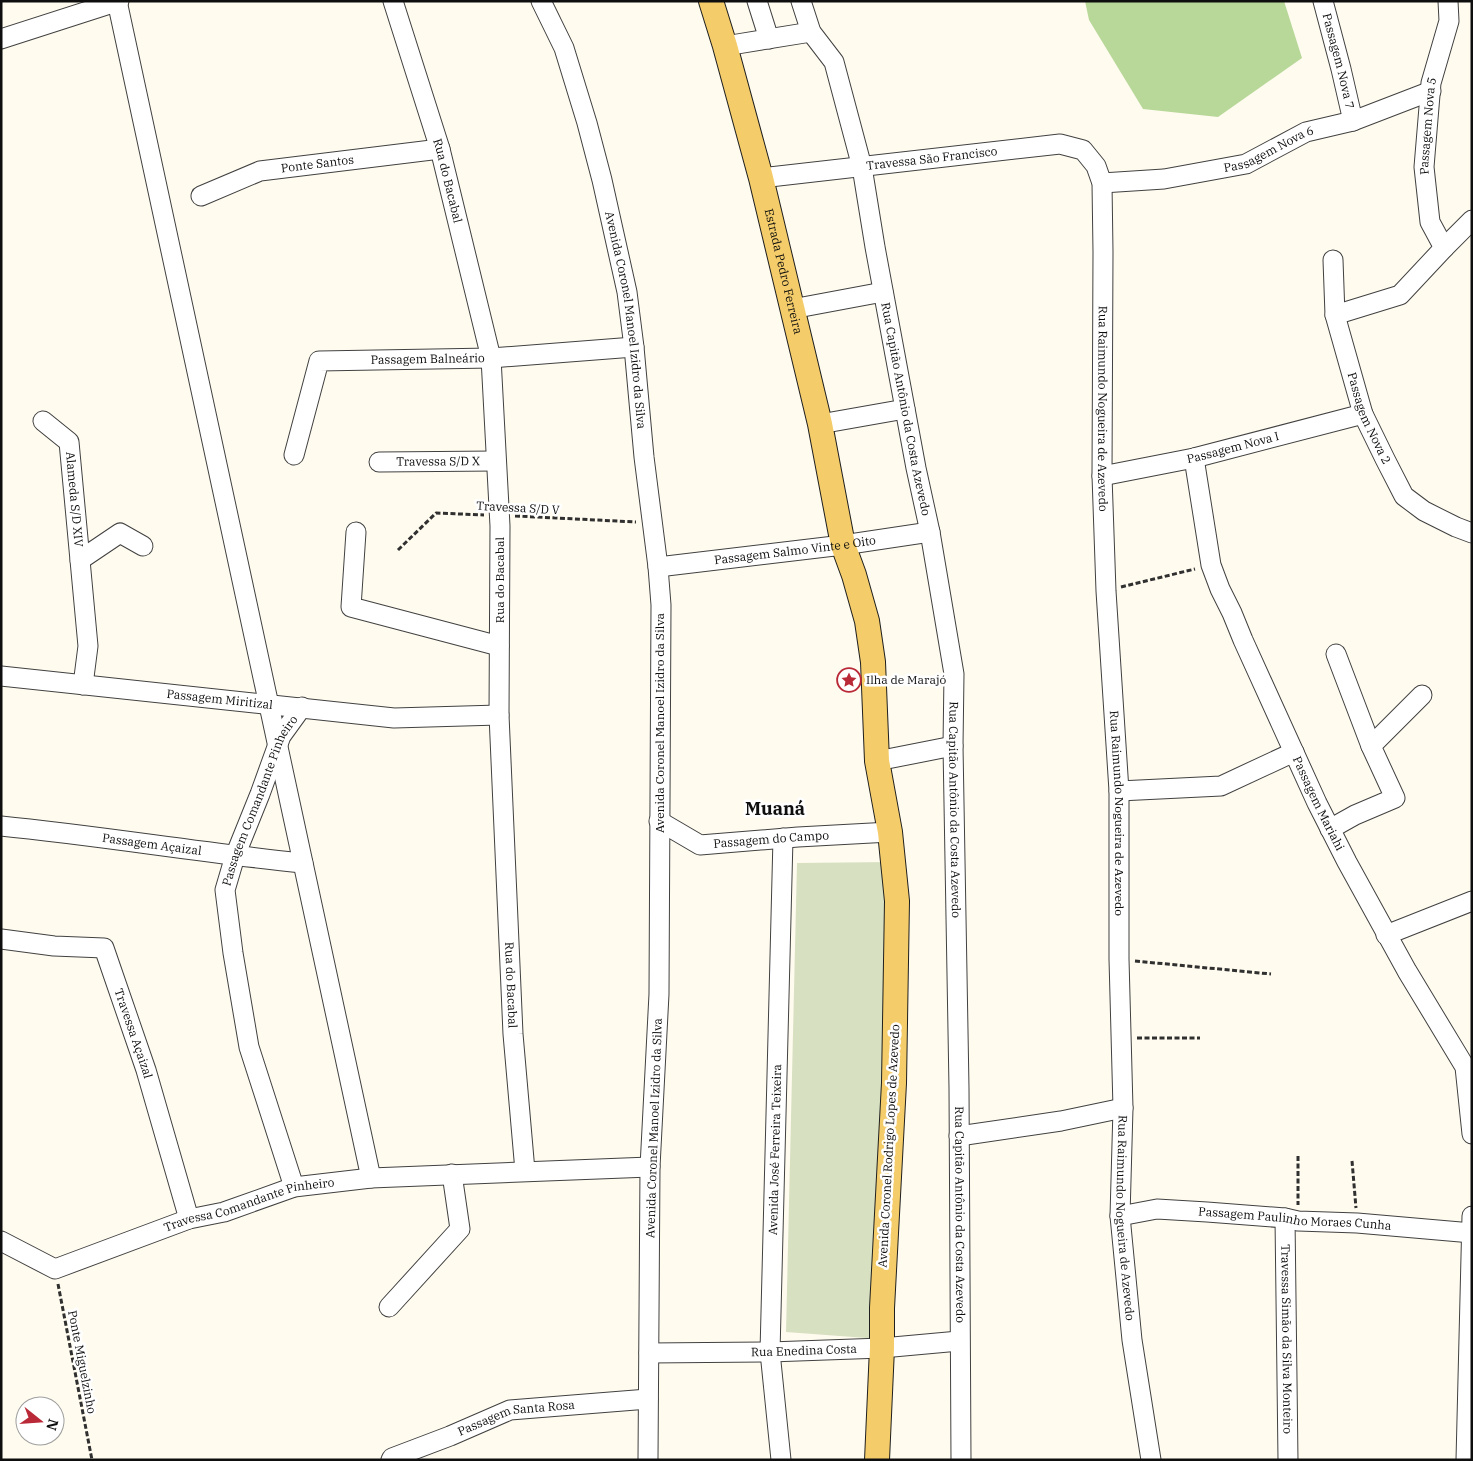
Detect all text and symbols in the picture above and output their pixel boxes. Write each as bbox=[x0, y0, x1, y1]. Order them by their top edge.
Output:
street label: Passagem Nova 7 bbox=[1320, 12, 1358, 110]
street label: Passagem Nova 5 bbox=[1416, 75, 1439, 176]
street label: Passagem Nova 6 bbox=[1222, 123, 1315, 175]
street label: Rua do Bacabal bbox=[430, 137, 466, 225]
street label: Travessa São Francisco bbox=[866, 143, 998, 173]
street label: Ponte Santos bbox=[280, 152, 355, 175]
street label: Estrada Pedro Ferreira bbox=[762, 207, 806, 336]
street label: Avenida Coronel Manoel Izidro da Silva bbox=[602, 210, 649, 430]
street label: Rua Capitão Antônio da Costa Azevedo bbox=[878, 301, 934, 517]
street label: Rua Raimundo Nogueira de Azevedo bbox=[1095, 306, 1111, 512]
street label: Passagem Balneário bbox=[371, 350, 485, 367]
street label: Passagem Nova 2 bbox=[1345, 371, 1394, 467]
street label: Passagem Nova I bbox=[1185, 428, 1281, 466]
street label: Alameda S/D XIV bbox=[63, 451, 87, 548]
street label: Travessa S/D X bbox=[396, 453, 480, 469]
street label: Travessa S/D V bbox=[476, 498, 560, 517]
street label: Passagem Salmo Vinte e Oito bbox=[713, 532, 877, 567]
street label: Rua do Bacabal bbox=[492, 536, 507, 623]
street label: Avenida Coronel Manoel Izidro da Silva bbox=[652, 612, 667, 833]
place icon: Ilha de Marajó bbox=[836, 667, 862, 693]
place label: Ilha de Marajó bbox=[866, 672, 947, 687]
street label: Passagem Miritizal bbox=[166, 686, 274, 712]
street label: Rua Capitão Antônio da Costa Azevedo bbox=[946, 701, 964, 918]
street label: Rua Raimundo Nogueira de Azevedo bbox=[1107, 710, 1127, 916]
street label: Passagem Comandante Pinheiro bbox=[219, 712, 301, 888]
street label: Passagem Mariahi bbox=[1290, 754, 1348, 853]
district label: Muaná bbox=[745, 797, 805, 820]
street label: Passagem do Campo bbox=[713, 827, 830, 851]
street label: Passagem Açaizal bbox=[101, 830, 203, 858]
street label: Rua do Bacabal bbox=[502, 942, 521, 1029]
street label: Travessa Açaizal bbox=[112, 986, 156, 1081]
street label: Avenida Coronel Manoel Izidro da Silva bbox=[642, 1017, 665, 1238]
street label: Avenida Coronel Rodrigo Lopes de Azevedo bbox=[875, 1024, 902, 1268]
street label: Avenida José Ferreira Teixeira bbox=[765, 1063, 784, 1235]
street label: Rua Capitão Antônio da Costa Azevedo bbox=[952, 1106, 968, 1323]
street label: Rua Raimundo Nogueira de Azevedo bbox=[1113, 1115, 1138, 1321]
street label: Travessa Comandante Pinheiro bbox=[161, 1174, 335, 1235]
street label: Passagem Paulinho Moraes Cunha bbox=[1198, 1203, 1393, 1233]
street label: Travessa Simão da Silva Monteiro bbox=[1278, 1244, 1296, 1434]
street label: Ponte Miguelzinho bbox=[65, 1309, 100, 1415]
street label: Rua Enedina Costa bbox=[751, 1341, 858, 1359]
north arrow bbox=[15, 1396, 65, 1446]
street label: Passagem Santa Rosa bbox=[455, 1397, 576, 1439]
text: N bbox=[42, 1417, 63, 1433]

